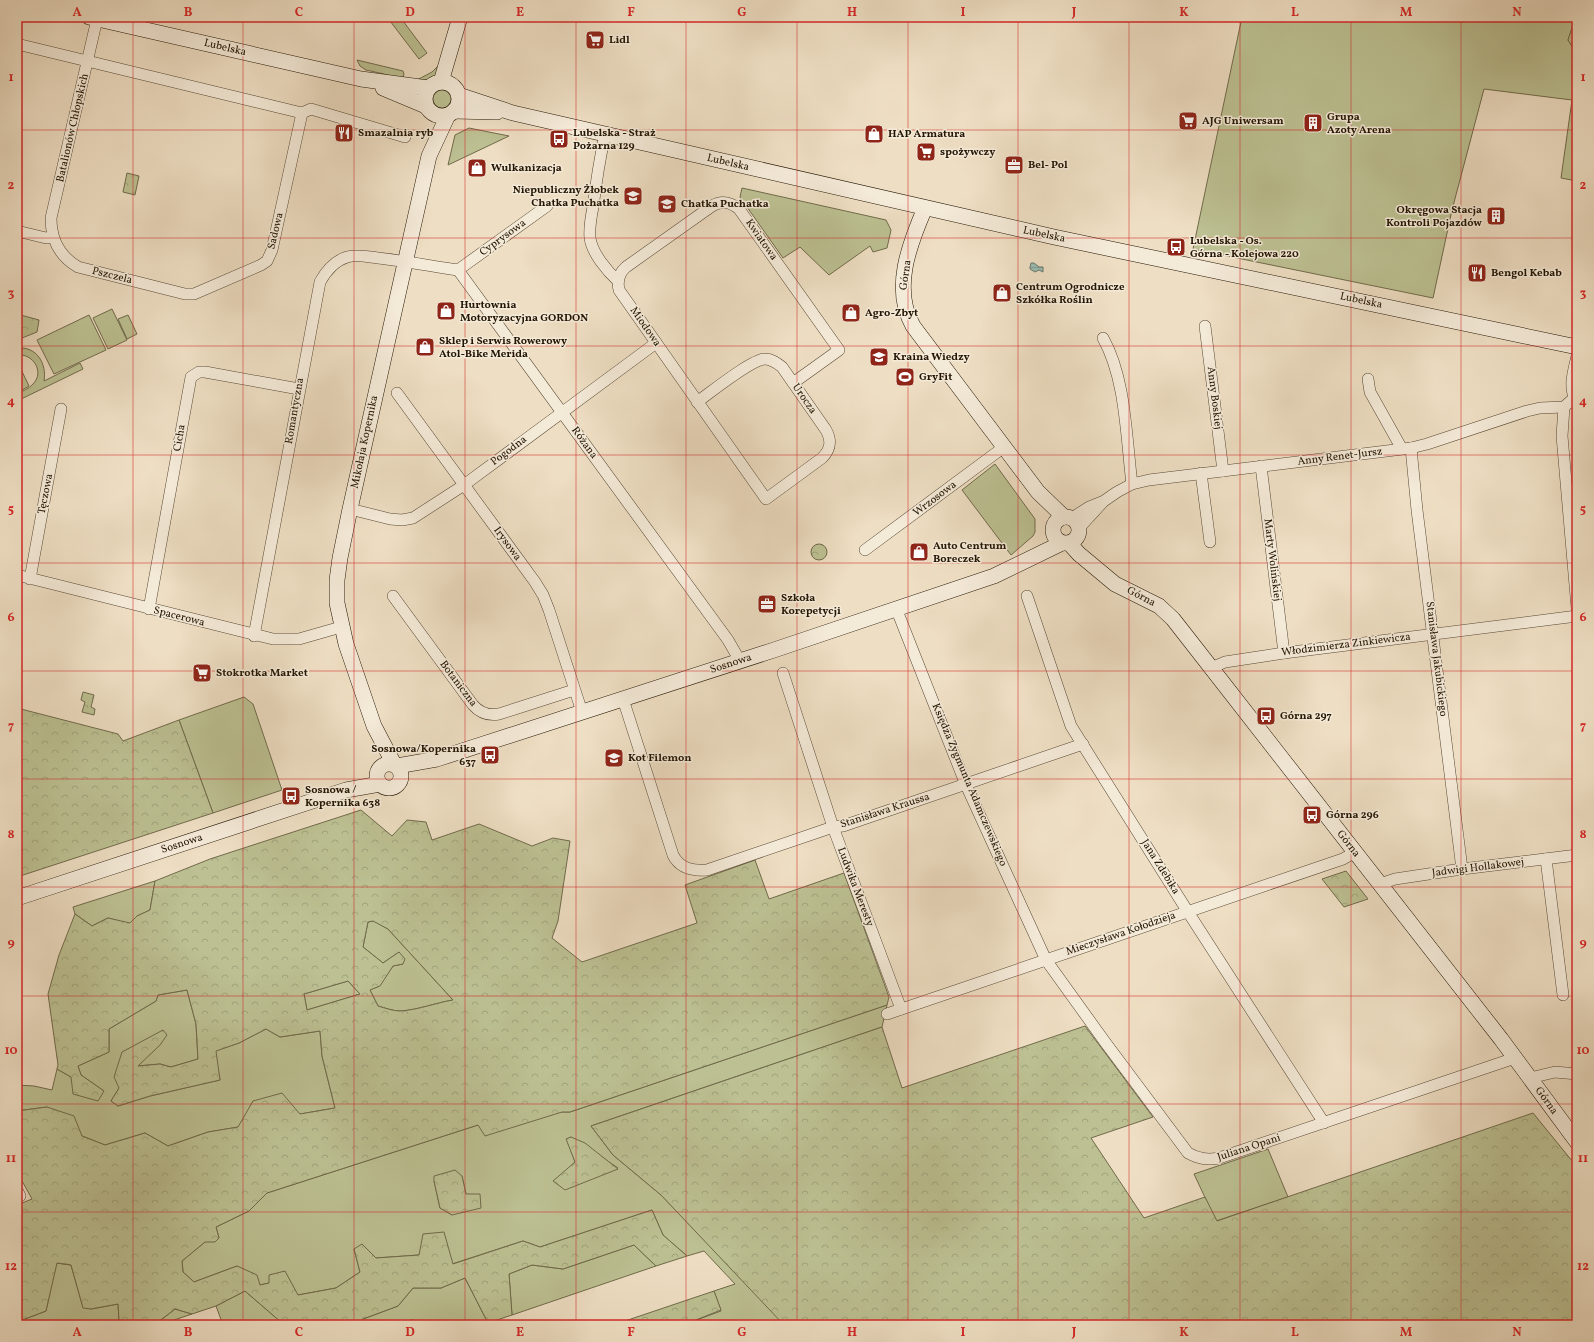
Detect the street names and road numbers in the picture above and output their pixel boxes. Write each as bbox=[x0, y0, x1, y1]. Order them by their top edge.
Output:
street label: Lubelska bbox=[202, 36, 248, 60]
street label: Batalionów Chłopskich bbox=[53, 72, 93, 184]
street label: Lubelska bbox=[705, 151, 751, 175]
street label: Sadowa bbox=[264, 211, 288, 251]
street label: Cyprysowa bbox=[477, 216, 530, 260]
street label: Kwiatowa bbox=[741, 216, 781, 264]
street label: Lubelska bbox=[1021, 223, 1067, 247]
street label: Górna bbox=[896, 258, 916, 291]
street label: Pszczela bbox=[90, 264, 134, 288]
street label: Lubelska bbox=[1338, 289, 1384, 313]
street label: Miodowa bbox=[626, 304, 664, 350]
street label: Anny Boskiej bbox=[1203, 366, 1225, 430]
street label: Romantyczna bbox=[282, 376, 308, 445]
street label: Urocza bbox=[788, 381, 820, 418]
street label: Mikołaja Kopernika bbox=[348, 393, 382, 490]
street label: Cicha bbox=[170, 423, 190, 453]
street label: Różana bbox=[567, 424, 601, 462]
street label: Pogodna bbox=[488, 432, 531, 470]
street label: Anny Renet-Jursz bbox=[1297, 444, 1384, 470]
street label: Tęczowa bbox=[35, 472, 57, 516]
street label: Wrzosowa bbox=[910, 477, 960, 520]
street label: Marty Wolińskiej bbox=[1259, 518, 1285, 602]
street label: Irysowa bbox=[489, 524, 525, 565]
street label: Górna bbox=[1124, 583, 1158, 611]
street label: Stanisława Jakubickiego bbox=[1421, 601, 1451, 718]
street label: Spacerowa bbox=[152, 603, 207, 631]
street label: Włodzimierza Zinkiewicza bbox=[1281, 630, 1412, 660]
street label: Sosnowa bbox=[708, 650, 754, 678]
street label: Botaniczna bbox=[436, 658, 481, 711]
street label: Księdza Zygmunta Adamczewskiego bbox=[928, 701, 1010, 869]
street label: Stanisława Kraussa bbox=[838, 789, 932, 833]
street label: Górna bbox=[1333, 827, 1364, 861]
street label: Sosnowa bbox=[159, 830, 205, 858]
street label: Jana Zdebika bbox=[1137, 837, 1183, 898]
street label: Ludwika Meresty bbox=[833, 845, 877, 929]
street label: Jadwigi Hollakowej bbox=[1431, 855, 1525, 881]
street label: Mieczysława Kołodzieja bbox=[1064, 908, 1178, 960]
street label: Górna bbox=[1531, 1084, 1561, 1118]
street label: Juliana Opani bbox=[1215, 1131, 1283, 1165]

